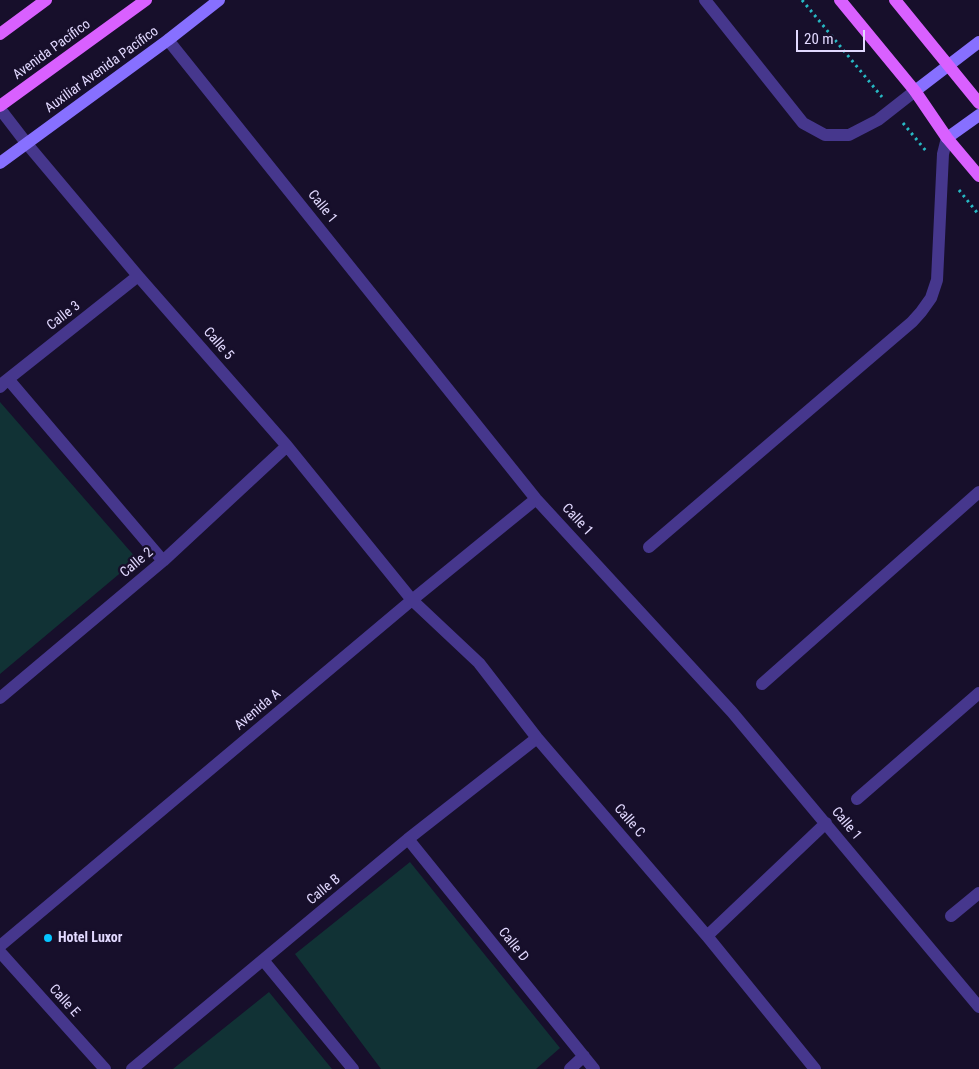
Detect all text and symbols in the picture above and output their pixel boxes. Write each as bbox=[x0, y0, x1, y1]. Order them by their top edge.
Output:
street label: Avenida Pacífico bbox=[10, 16, 94, 84]
scale bar bbox=[799, 20, 868, 52]
street label: Auxiliar Avenida Pacífico bbox=[42, 23, 162, 117]
text: 20 m bbox=[804, 30, 834, 48]
street label: Calle 1 bbox=[304, 187, 340, 227]
street label: Calle 3 bbox=[44, 298, 84, 334]
street label: Calle 5 bbox=[199, 324, 237, 364]
street label: Calle 1 bbox=[558, 500, 596, 540]
street label: Calle 2 bbox=[117, 544, 157, 582]
street label: Avenida A bbox=[231, 686, 285, 734]
street label: Calle C bbox=[610, 801, 648, 841]
street label: Calle 1 bbox=[827, 804, 865, 844]
street label: Calle B bbox=[304, 871, 344, 909]
street label: Calle D bbox=[494, 925, 532, 965]
place label: Hotel Luxor bbox=[58, 930, 122, 946]
marker: Hotel Luxor bbox=[42, 932, 54, 944]
street label: Calle E bbox=[45, 981, 83, 1021]

